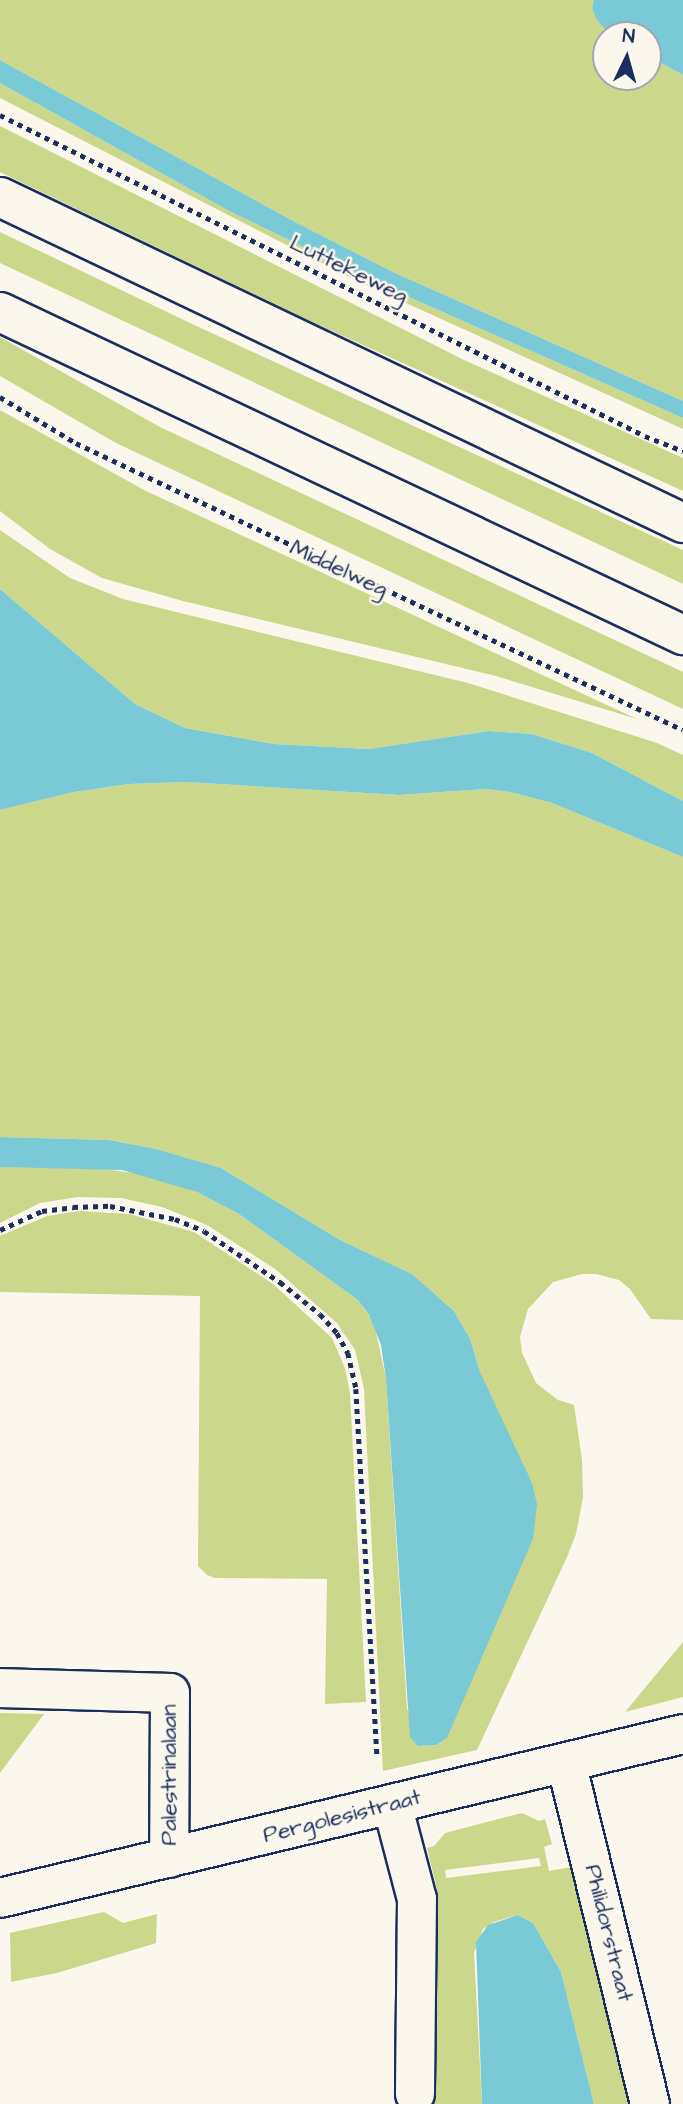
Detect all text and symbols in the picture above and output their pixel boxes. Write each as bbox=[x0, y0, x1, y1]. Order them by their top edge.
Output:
north arrow bbox=[592, 21, 662, 91]
text: N bbox=[622, 23, 636, 51]
street label: Luttekeweg bbox=[285, 229, 413, 309]
street label: Middelweg bbox=[286, 533, 392, 603]
street label: Palestrinalaan bbox=[155, 1704, 183, 1846]
street label: Pergolesistraat bbox=[260, 1783, 424, 1849]
street label: Philidorstraat bbox=[579, 1862, 639, 2004]

